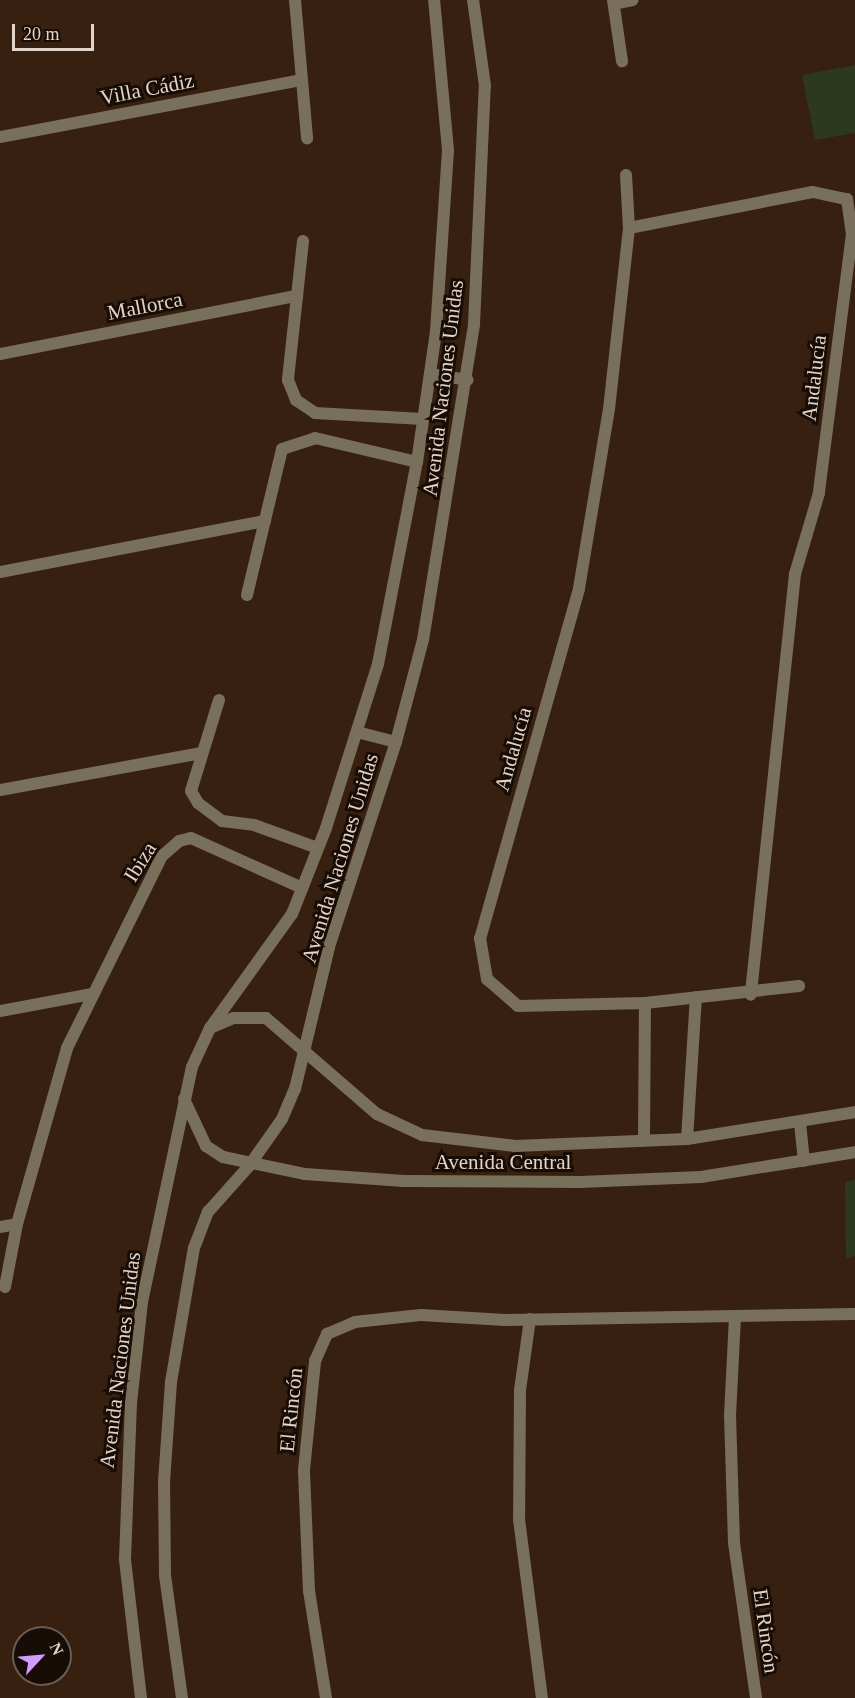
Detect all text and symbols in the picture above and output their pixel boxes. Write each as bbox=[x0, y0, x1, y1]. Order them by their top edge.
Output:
scale bar bbox=[15, 12, 98, 50]
text: 20 m bbox=[23, 24, 60, 44]
street label: Villa Cádiz bbox=[98, 68, 196, 110]
street label: Avenida Naciones Unidas bbox=[417, 278, 469, 498]
street label: Mallorca bbox=[105, 286, 185, 326]
street label: Andalucía bbox=[796, 334, 832, 422]
street label: Andalucía bbox=[489, 704, 537, 794]
street label: Avenida Naciones Unidas bbox=[296, 750, 384, 966]
street label: Ibiza bbox=[118, 838, 162, 886]
street label: Avenida Central bbox=[435, 1149, 571, 1175]
street label: Avenida Naciones Unidas bbox=[94, 1250, 146, 1470]
street label: El Rincón bbox=[274, 1367, 308, 1453]
street label: El Rincón bbox=[748, 1587, 784, 1675]
north arrow bbox=[12, 1626, 72, 1686]
text: N bbox=[47, 1640, 67, 1658]

